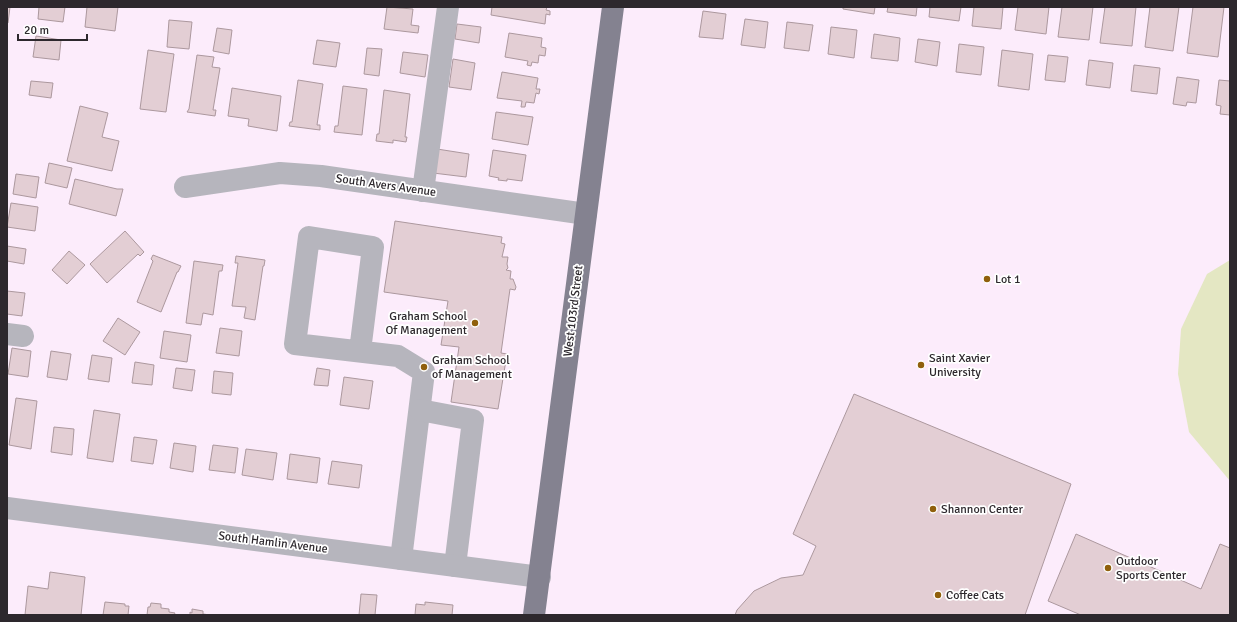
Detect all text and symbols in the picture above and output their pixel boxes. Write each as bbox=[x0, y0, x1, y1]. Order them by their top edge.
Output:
scale bar bbox=[18, 16, 87, 42]
text: 20 m bbox=[24, 23, 49, 38]
street label: South Avers Avenue bbox=[335, 171, 437, 200]
street label: West 103rd Street bbox=[560, 265, 587, 358]
place label: Lot 1 bbox=[995, 272, 1020, 287]
marker: Lot 1 bbox=[982, 274, 992, 284]
place label: Graham School Of Management bbox=[385, 309, 467, 338]
marker: Graham School Of Management bbox=[470, 318, 480, 328]
place label: Saint Xavier University bbox=[929, 351, 991, 380]
place label: Graham School of Management bbox=[432, 353, 512, 382]
marker: Saint Xavier University bbox=[916, 360, 926, 370]
marker: Graham School of Management bbox=[419, 362, 429, 372]
place label: Shannon Center bbox=[941, 502, 1024, 517]
marker: Shannon Center bbox=[928, 504, 938, 514]
street label: South Hamlin Avenue bbox=[217, 528, 328, 557]
place label: Outdoor Sports Center bbox=[1116, 554, 1187, 583]
marker: Outdoor Sports Center bbox=[1103, 563, 1113, 573]
place label: Coffee Cats bbox=[946, 588, 1004, 603]
marker: Coffee Cats bbox=[933, 590, 943, 600]

